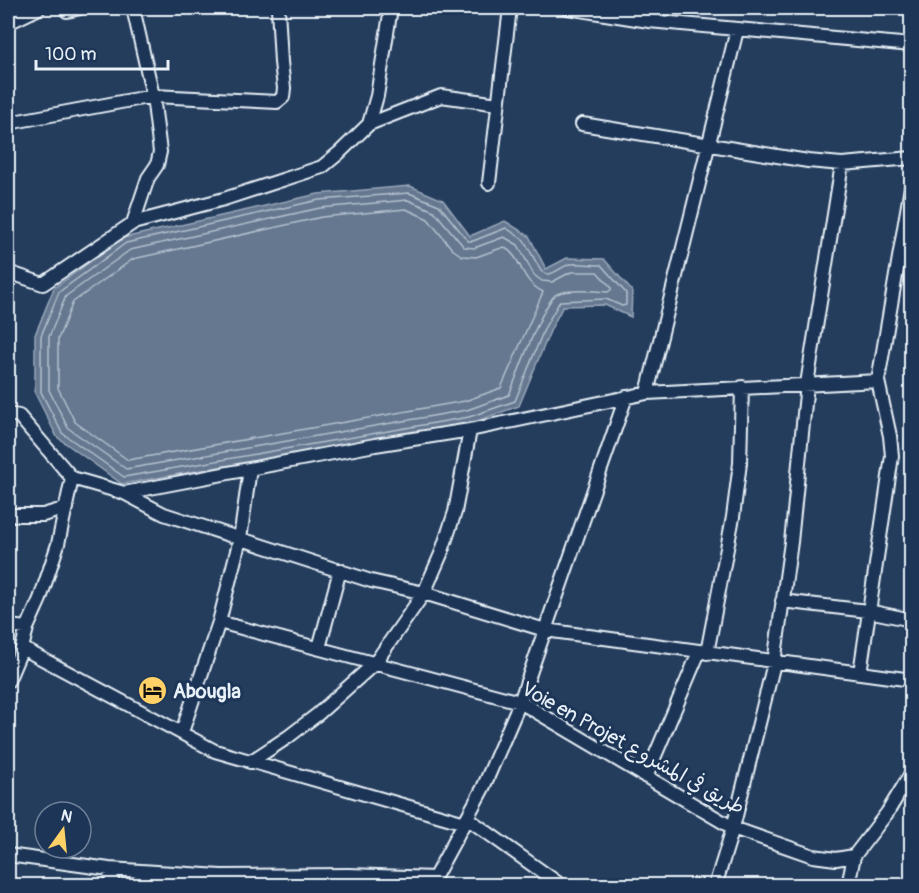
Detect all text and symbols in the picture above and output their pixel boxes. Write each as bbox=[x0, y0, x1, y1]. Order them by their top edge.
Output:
scale bar bbox=[36, 33, 168, 71]
text: 100 m bbox=[45, 43, 97, 66]
hotel icon: Abougla bbox=[136, 675, 168, 707]
street label: Voie en Projet طريق في المشروع bbox=[516, 675, 750, 821]
place label: Abougla bbox=[173, 679, 241, 704]
north arrow bbox=[33, 800, 93, 860]
text: N bbox=[59, 805, 75, 828]

